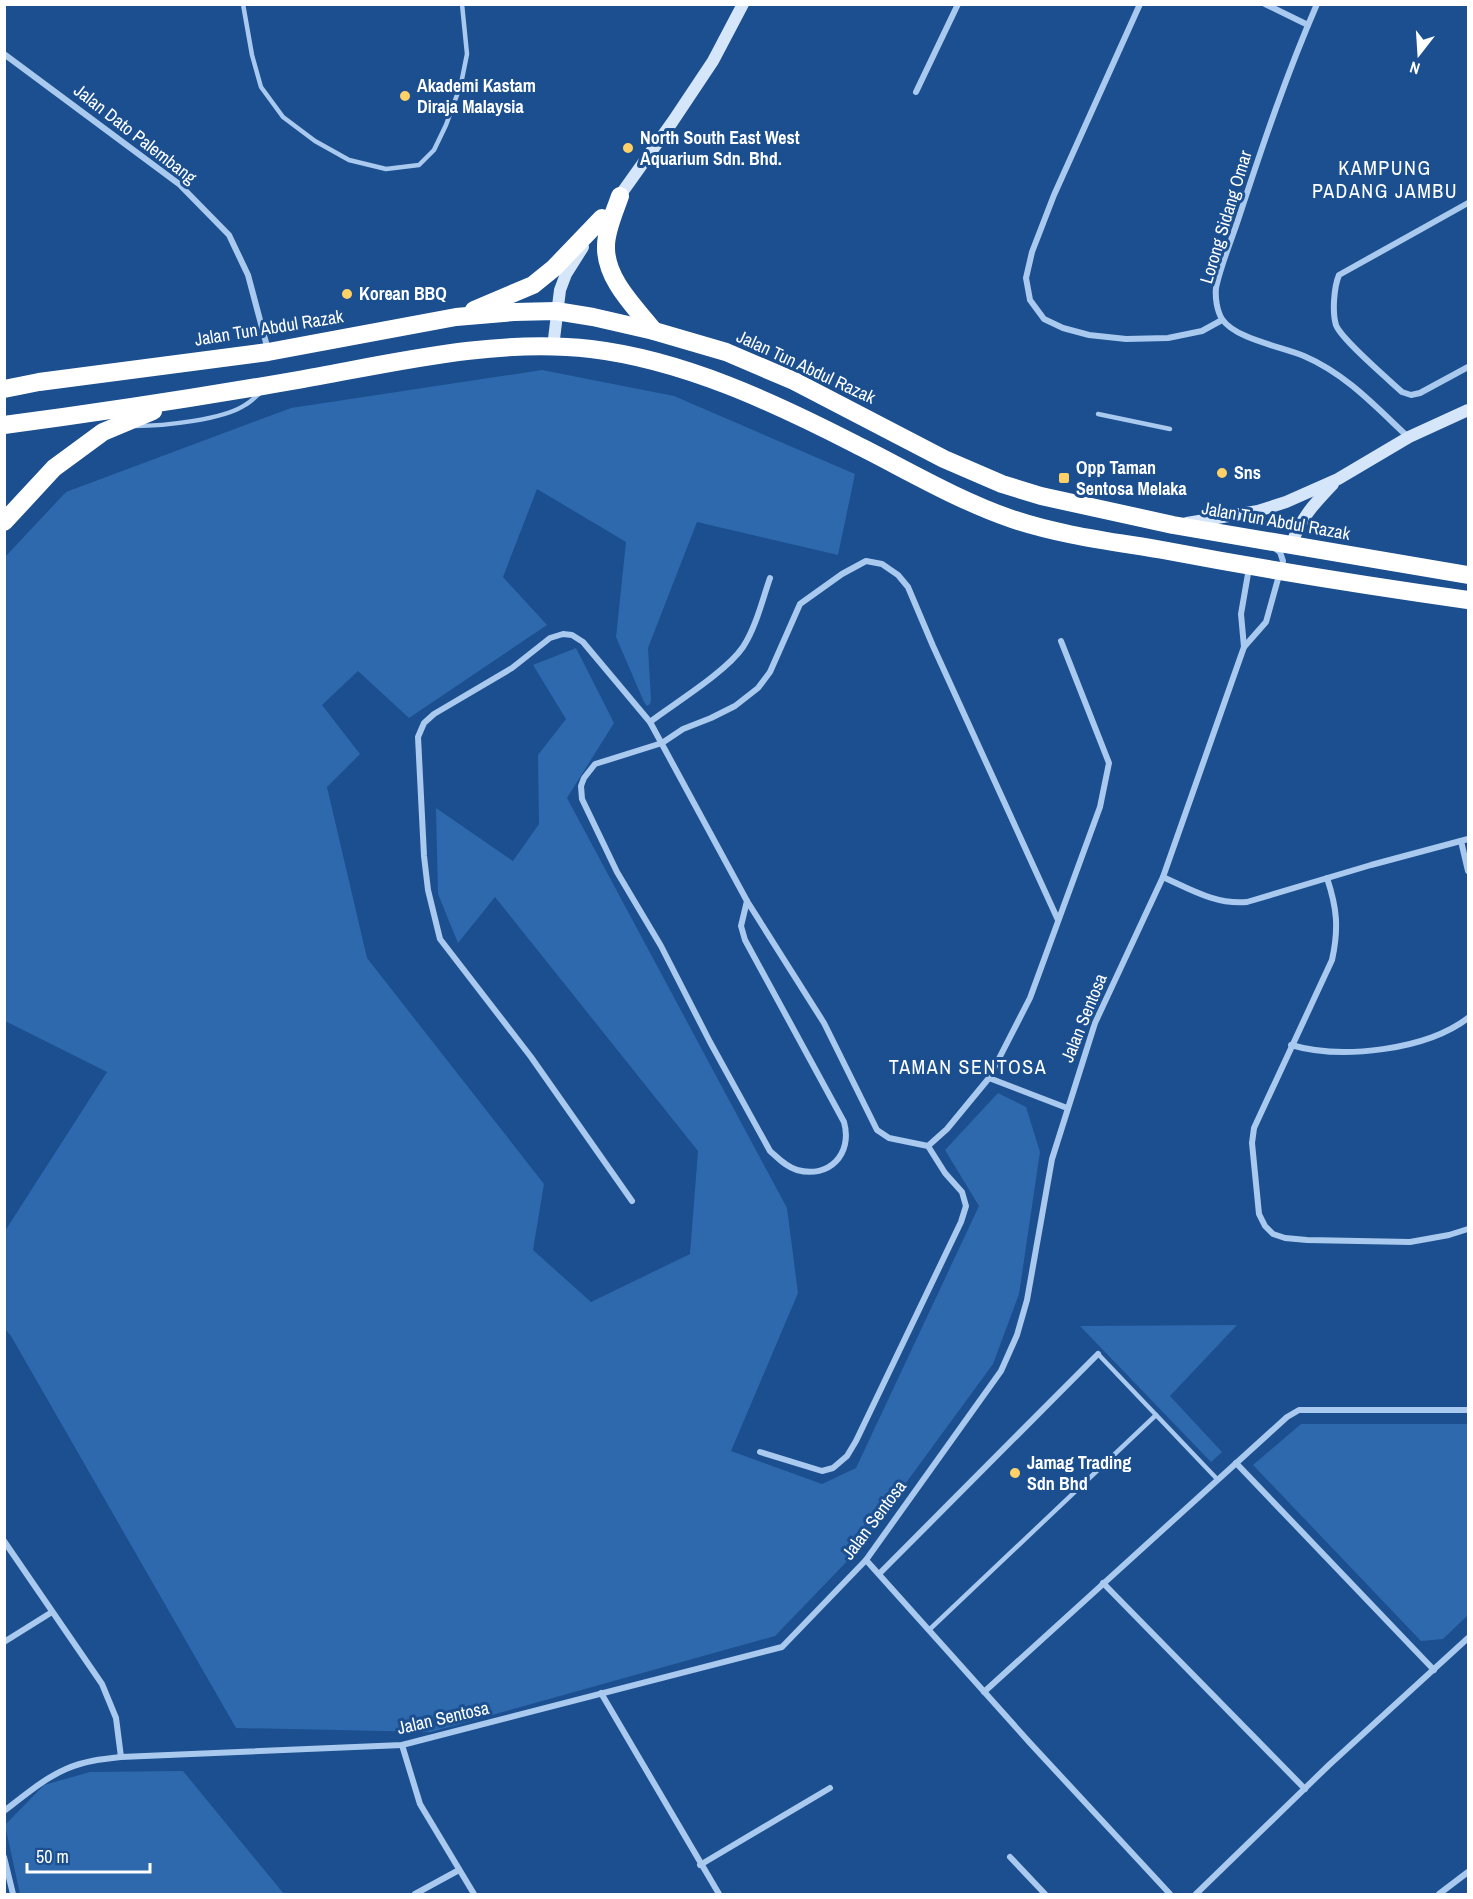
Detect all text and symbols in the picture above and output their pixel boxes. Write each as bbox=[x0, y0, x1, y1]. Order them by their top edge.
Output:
north arrow bbox=[1389, 24, 1449, 84]
text: N bbox=[1407, 56, 1422, 80]
place label: Akademi Kastam Diraja Malaysia bbox=[417, 73, 536, 119]
street label: Jalan Dato Palembang bbox=[69, 78, 202, 190]
marker: Akademi Kastam Diraja Malaysia bbox=[398, 89, 412, 103]
place label: North South East West Aquarium Sdn. Bhd. bbox=[640, 125, 800, 171]
marker: North South East West Aquarium Sdn. Bhd. bbox=[621, 141, 635, 155]
street label: Lorong Sidang Omar bbox=[1193, 147, 1258, 286]
district label: KAMPUNG PADANG JAMBU bbox=[1312, 154, 1458, 204]
place label: Korean BBQ bbox=[359, 281, 447, 306]
marker: Korean BBQ bbox=[340, 287, 354, 301]
street label: Jalan Tun Abdul Razak bbox=[193, 303, 346, 352]
street label: Jalan Tun Abdul Razak bbox=[733, 323, 880, 410]
place label: Opp Taman Sentosa Melaka bbox=[1076, 455, 1188, 501]
place label: Sns bbox=[1234, 460, 1261, 485]
marker: Sns bbox=[1215, 466, 1229, 480]
marker: Opp Taman Sentosa Melaka bbox=[1057, 471, 1071, 485]
street label: Jalan Tun Abdul Razak bbox=[1200, 495, 1353, 546]
street label: Jalan Sentosa bbox=[1054, 970, 1113, 1066]
district label: TAMAN SENTOSA bbox=[889, 1053, 1047, 1080]
place label: Jamag Trading Sdn Bhd bbox=[1027, 1450, 1131, 1496]
marker: Jamag Trading Sdn Bhd bbox=[1008, 1466, 1022, 1480]
street label: Jalan Sentosa bbox=[835, 1475, 912, 1565]
street label: Jalan Sentosa bbox=[395, 1695, 491, 1740]
scale bar bbox=[27, 1836, 150, 1874]
text: 50 m bbox=[36, 1844, 69, 1869]

